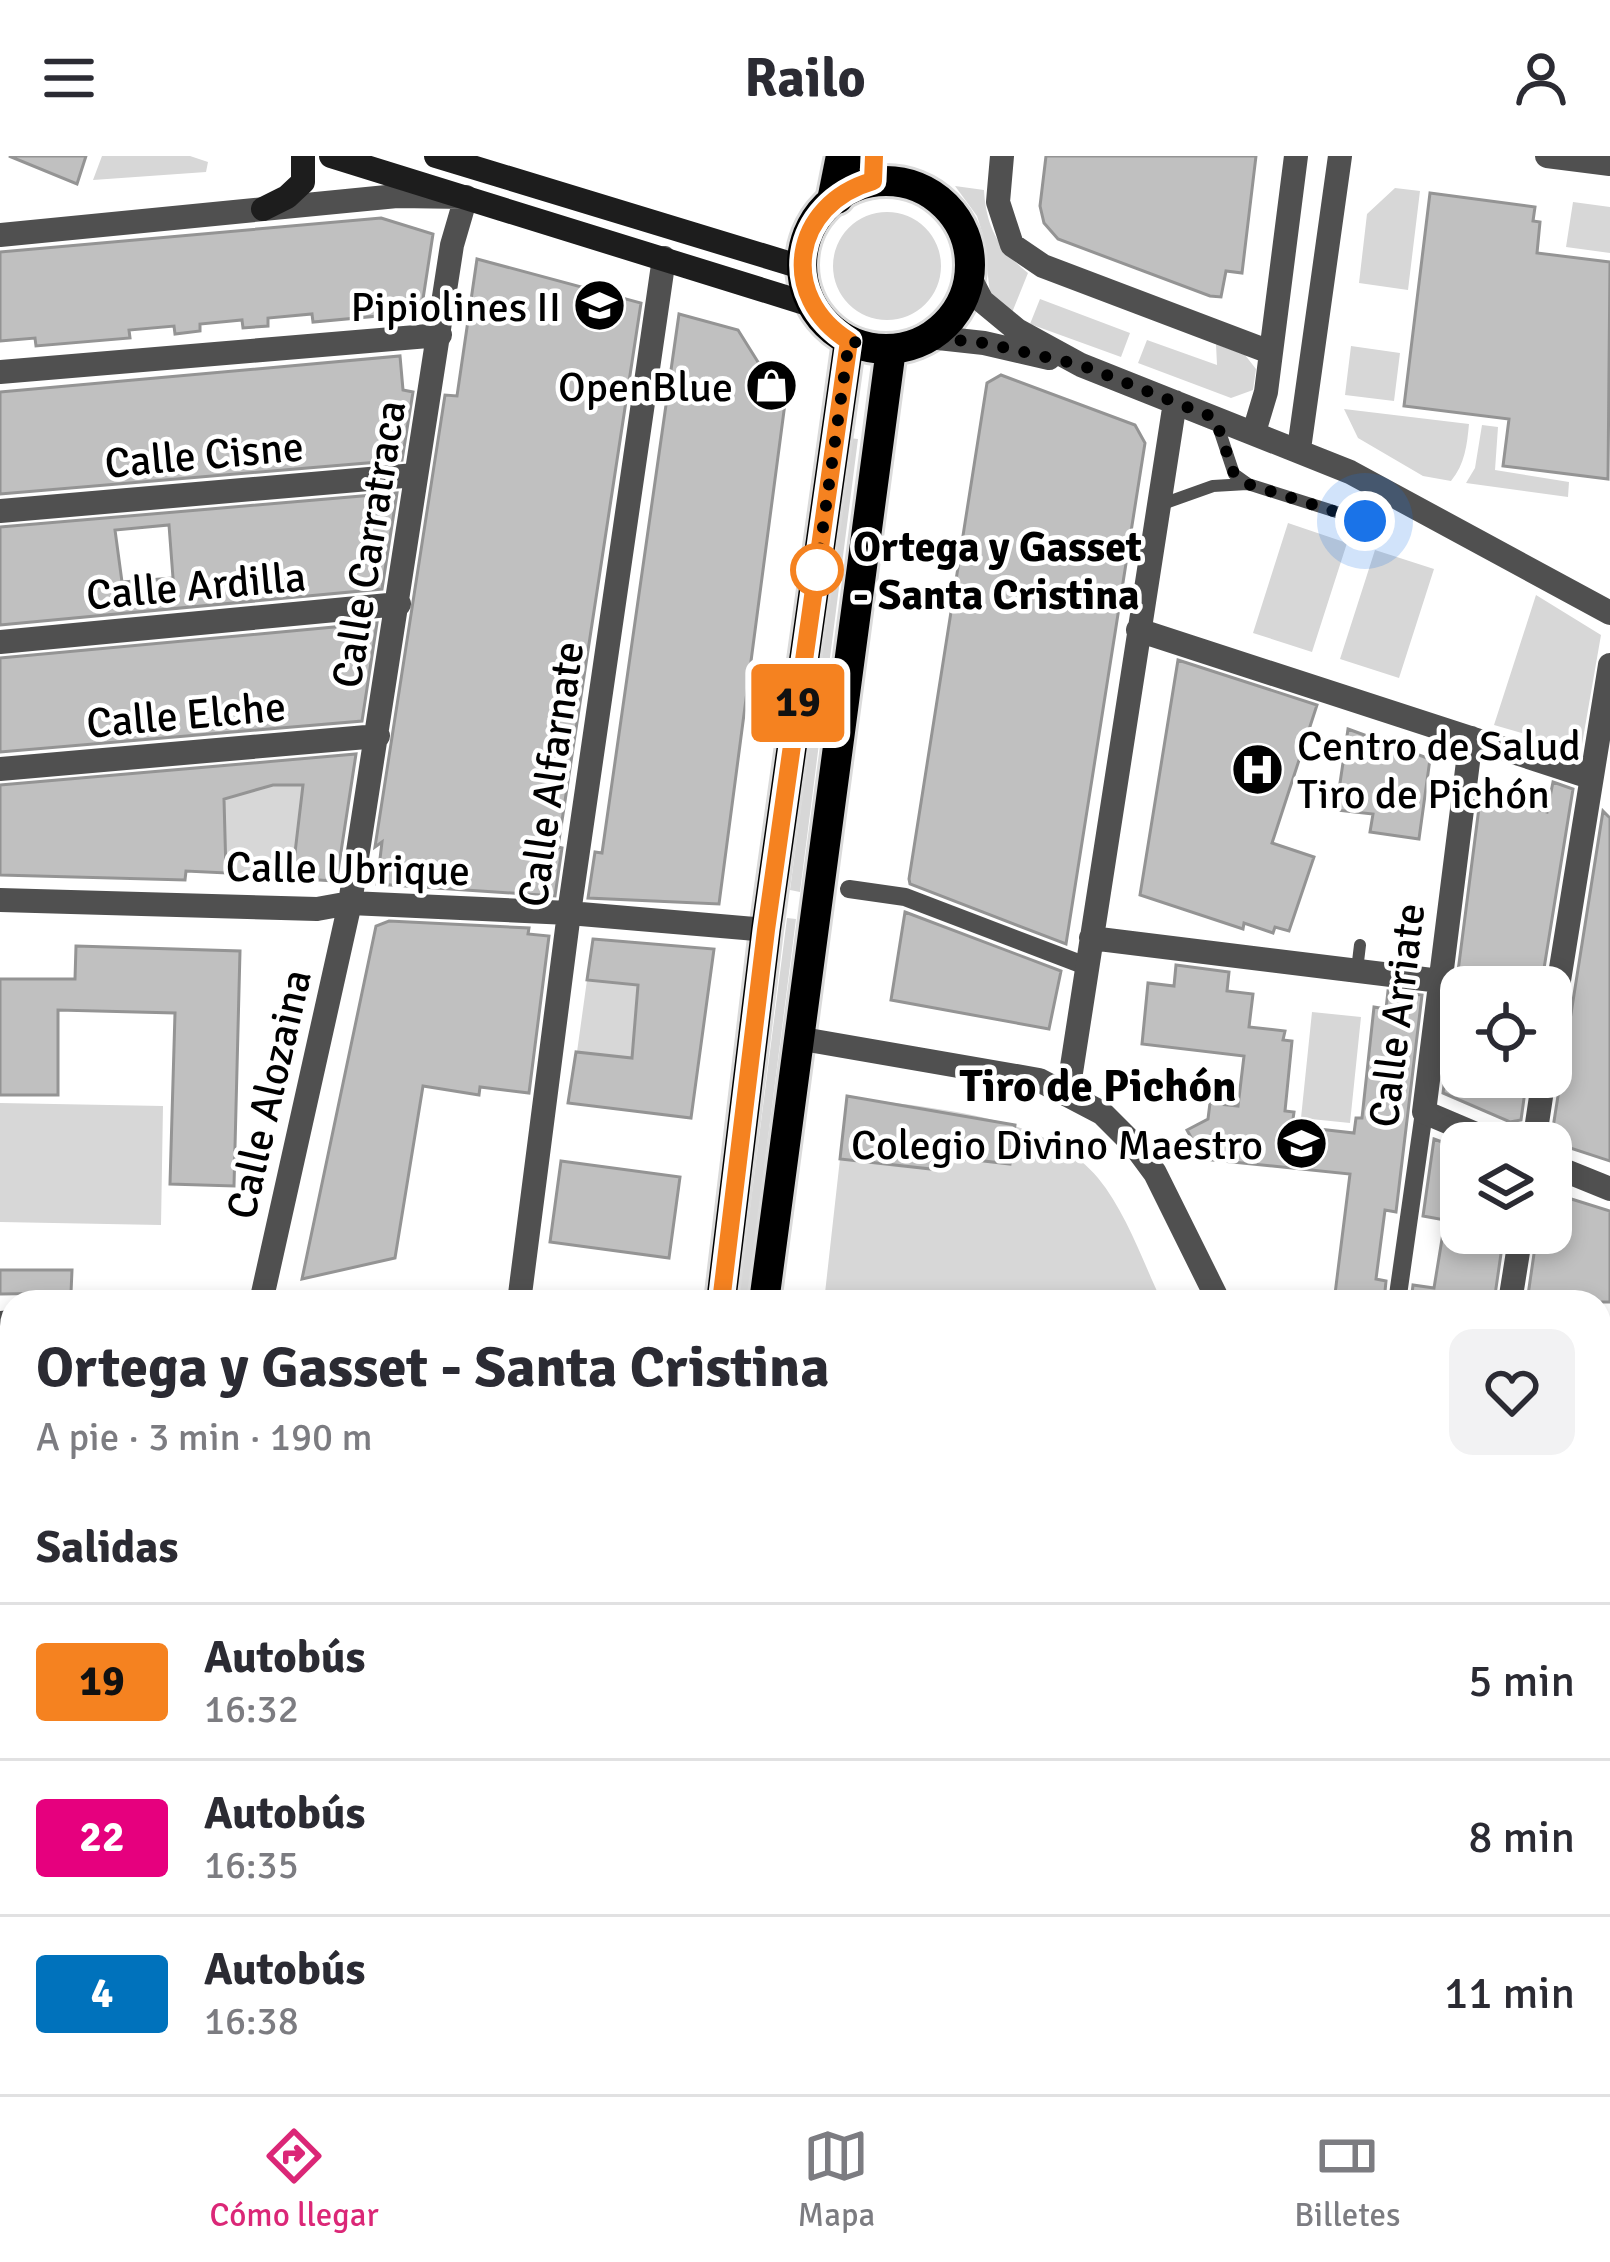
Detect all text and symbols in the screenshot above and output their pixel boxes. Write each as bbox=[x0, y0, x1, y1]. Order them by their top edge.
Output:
icon: menu bbox=[36, 45, 102, 111]
text: Railo bbox=[744, 45, 866, 112]
icon: person bbox=[1508, 45, 1574, 111]
school or university icon: Pipiolines II bbox=[572, 278, 628, 334]
place label: Pipiolines II bbox=[351, 282, 561, 333]
shop icon: OpenBlue bbox=[744, 358, 800, 414]
place label: OpenBlue bbox=[558, 362, 733, 413]
street label: Calle Carratraca bbox=[322, 397, 417, 692]
street label: Calle Cisne bbox=[103, 421, 306, 490]
your location bbox=[1335, 491, 1395, 551]
place label: Ortega y Gasset - Santa Cristina bbox=[853, 522, 1142, 621]
marker: Ortega y Gasset - Santa Cristina bbox=[792, 545, 842, 595]
street label: Calle Ardilla bbox=[84, 551, 308, 621]
street label: Calle Alfarnate bbox=[508, 638, 595, 910]
line badge: 19 bbox=[744, 664, 852, 742]
text: 19 bbox=[775, 677, 821, 728]
street label: Calle Elche bbox=[84, 681, 288, 750]
place label: Centro de Salud Tiro de Pichón bbox=[1297, 721, 1581, 820]
hospital icon: Centro de Salud Tiro de Pichón bbox=[1230, 741, 1286, 797]
street label: Calle Ubrique bbox=[225, 842, 471, 897]
street label: Calle Arriate bbox=[1358, 900, 1437, 1130]
street label: Calle Alozaina bbox=[216, 965, 323, 1224]
map controls bbox=[1440, 966, 1572, 1254]
button: locate bbox=[1440, 966, 1572, 1098]
district label: Tiro de Pichón bbox=[959, 1059, 1237, 1114]
school or university icon: Colegio Divino Maestro bbox=[1274, 1116, 1330, 1172]
place label: Colegio Divino Maestro bbox=[851, 1120, 1263, 1171]
button: layers bbox=[1440, 1122, 1572, 1254]
button: heart bbox=[1449, 1329, 1575, 1455]
text: Ortega y Gasset - Santa Cristina bbox=[36, 1332, 829, 1403]
text: A pie · 3 min · 190 m bbox=[36, 1413, 373, 1461]
text: Salidas bbox=[36, 1520, 178, 1575]
text: Autobús bbox=[204, 1630, 365, 1685]
text: 5 min bbox=[1468, 1654, 1575, 1709]
text: 19 bbox=[79, 1656, 125, 1707]
text: 16:32 bbox=[204, 1685, 299, 1733]
text: Autobús bbox=[204, 1786, 365, 1841]
text: 8 min bbox=[1468, 1810, 1575, 1865]
text: 22 bbox=[79, 1812, 125, 1863]
text: 16:35 bbox=[204, 1841, 299, 1889]
text: Autobús bbox=[204, 1942, 365, 1997]
text: 11 min bbox=[1444, 1966, 1575, 2021]
text: 4 bbox=[91, 1968, 113, 2019]
text: 16:38 bbox=[204, 1997, 299, 2045]
tab: Cómo llegar bbox=[209, 2123, 379, 2236]
tab: Mapa bbox=[798, 2123, 875, 2236]
tab: Billetes bbox=[1294, 2123, 1400, 2236]

